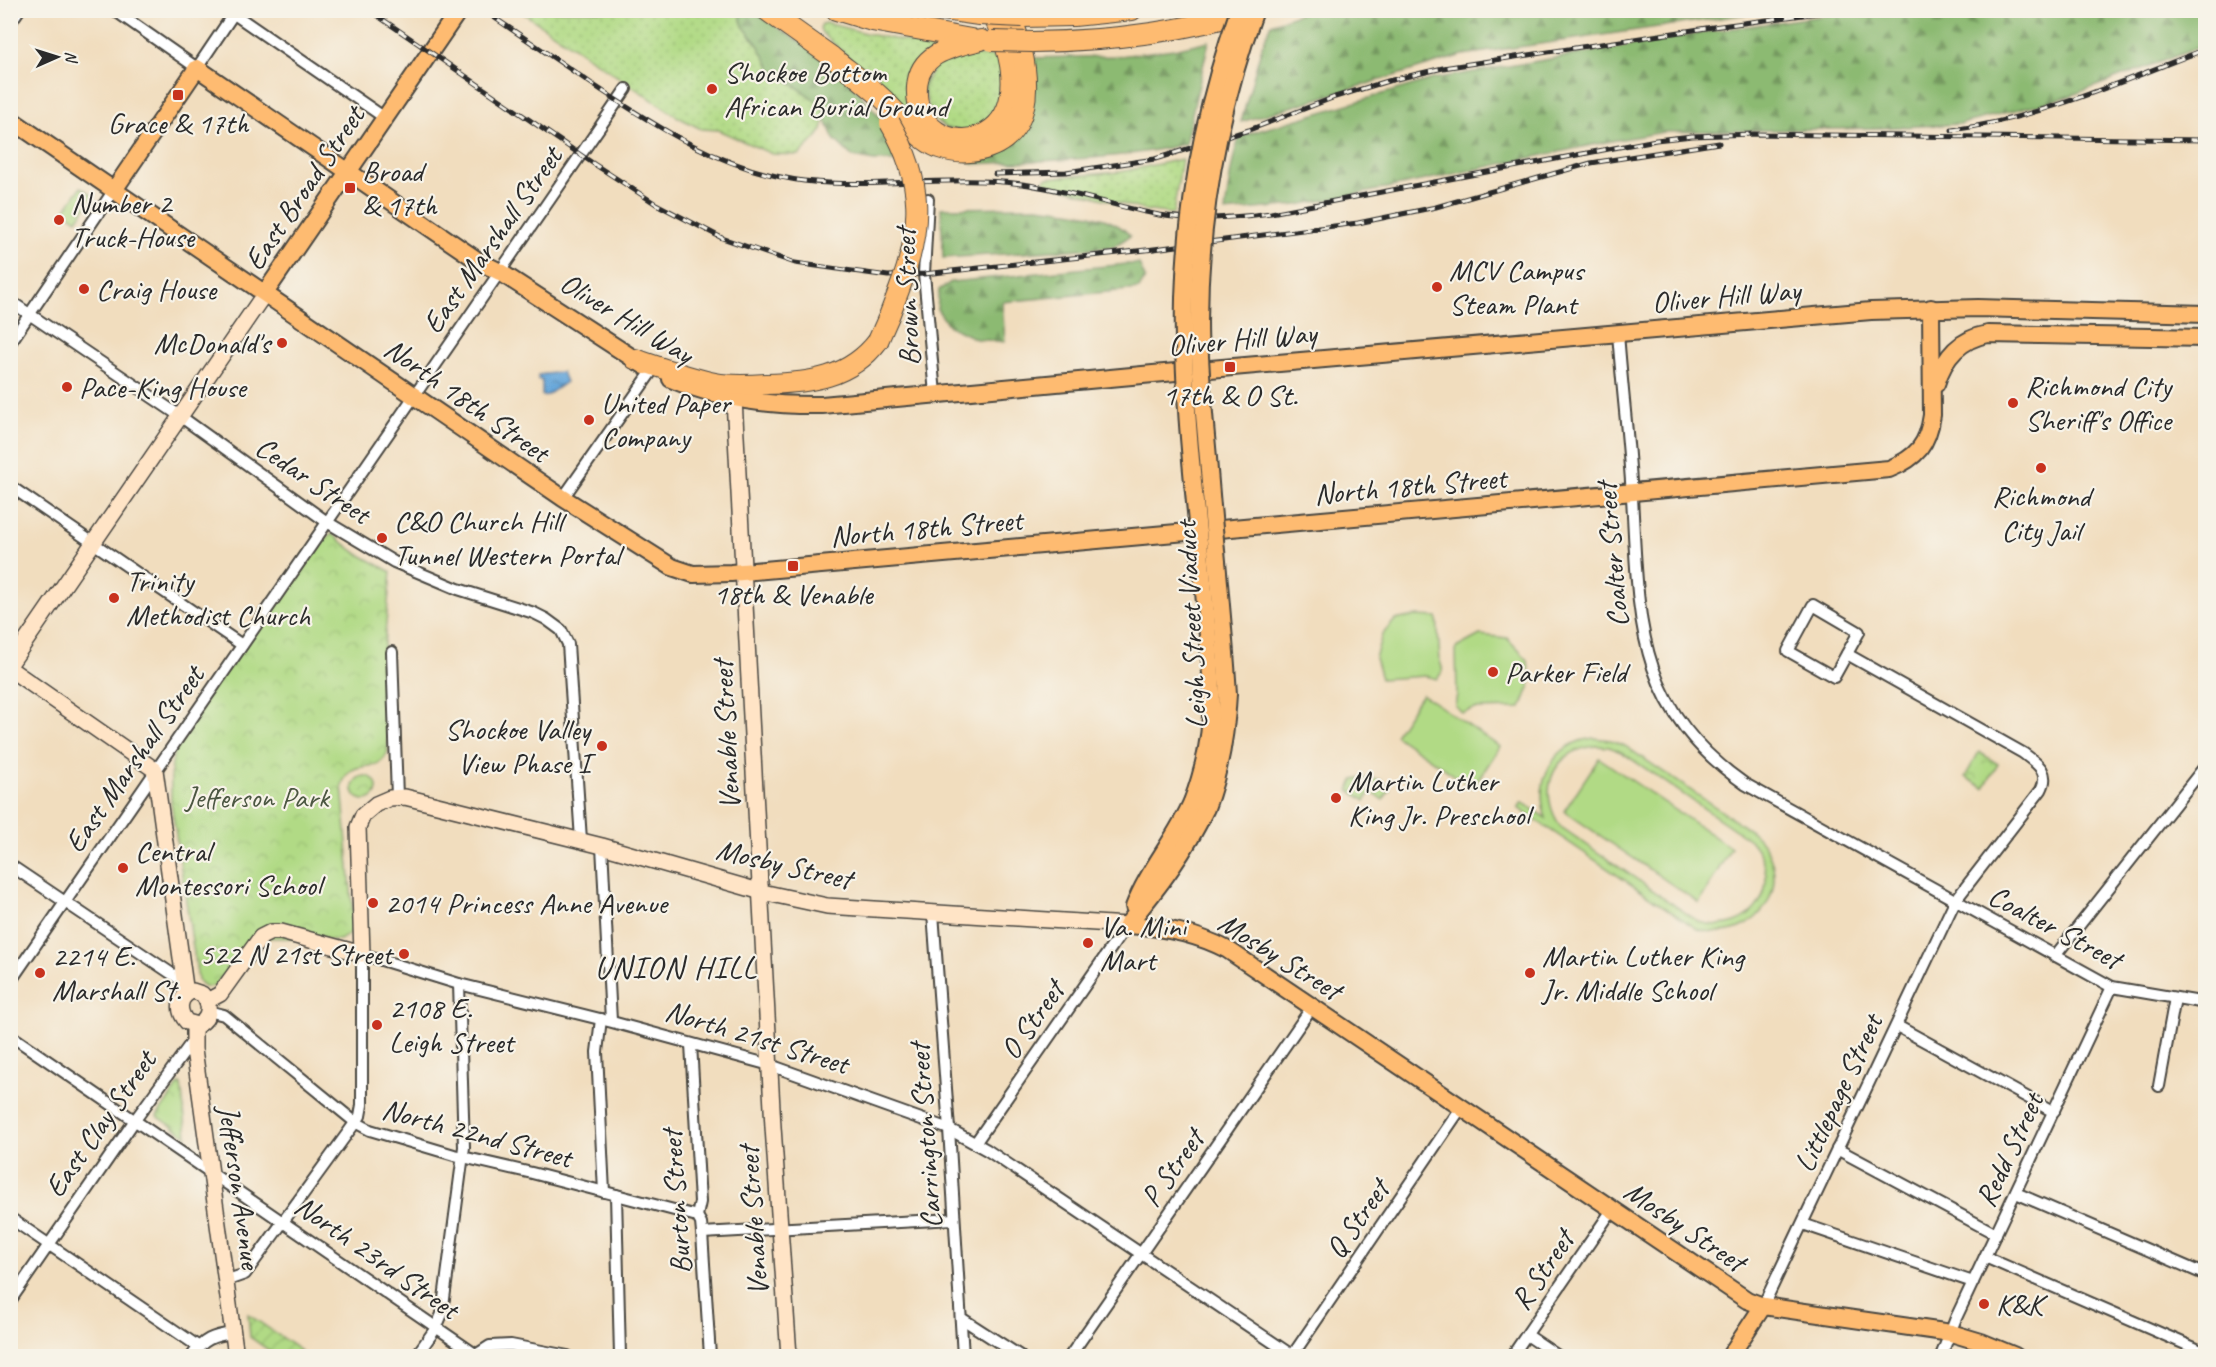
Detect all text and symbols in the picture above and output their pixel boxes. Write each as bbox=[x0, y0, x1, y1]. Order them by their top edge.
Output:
north arrow bbox=[27, 27, 87, 87]
text: N bbox=[61, 51, 81, 65]
place label: Shockoe Bottom African Burial Ground bbox=[724, 53, 952, 125]
marker: Shockoe Bottom African Burial Ground bbox=[705, 82, 719, 96]
marker: Grace & 17th bbox=[171, 88, 185, 102]
street label: East Broad Street bbox=[235, 96, 374, 277]
place label: Grace & 17th bbox=[108, 104, 250, 142]
street label: East Marshall Street bbox=[414, 137, 572, 341]
place label: Broad & 17th bbox=[362, 152, 438, 224]
marker: Broad & 17th bbox=[343, 181, 357, 195]
place label: Number 2 Truck-House bbox=[71, 184, 196, 256]
marker: Number 2 Truck-House bbox=[52, 213, 66, 227]
street label: Brown Street bbox=[885, 223, 928, 367]
place label: MCV Campus Steam Plant bbox=[1449, 251, 1586, 323]
street label: Oliver Hill Way bbox=[553, 263, 703, 374]
place label: Craig House bbox=[96, 270, 218, 308]
street label: Oliver Hill Way bbox=[1650, 270, 1804, 321]
marker: MCV Campus Steam Plant bbox=[1430, 280, 1444, 294]
marker: Craig House bbox=[77, 282, 91, 296]
street label: Oliver Hill Way bbox=[1166, 313, 1320, 364]
place label: McDonald's bbox=[154, 324, 273, 362]
street label: North 18th Street bbox=[377, 329, 559, 473]
marker: McDonald's bbox=[275, 336, 289, 350]
marker: 17th & O St. bbox=[1223, 360, 1237, 374]
place label: Richmond City Sheriff's Office bbox=[2025, 367, 2174, 439]
place label: Pace-King House bbox=[79, 368, 248, 406]
place label: 17th & O St. bbox=[1162, 376, 1298, 414]
marker: Pace-King House bbox=[60, 380, 74, 394]
place label: United Paper Company bbox=[601, 384, 732, 456]
marker: Richmond City Sheriff's Office bbox=[2006, 396, 2020, 410]
marker: United Paper Company bbox=[582, 413, 596, 427]
street label: Cedar Street bbox=[248, 428, 380, 534]
street label: North 18th Street bbox=[1312, 458, 1511, 513]
marker: Richmond City Jail bbox=[2034, 461, 2048, 475]
street label: Coalter Street bbox=[1586, 477, 1637, 629]
place label: Richmond City Jail bbox=[1992, 477, 2095, 549]
street label: North 18th Street bbox=[828, 500, 1027, 555]
place label: C&O Church Hill Tunnel Western Portal bbox=[394, 502, 625, 574]
street label: Leigh Street Viaduct bbox=[1166, 517, 1215, 730]
marker: C&O Church Hill Tunnel Western Portal bbox=[375, 531, 389, 545]
marker: 18th & Venable bbox=[786, 559, 800, 573]
place label: Trinity Methodist Church bbox=[126, 562, 311, 634]
place label: 18th & Venable bbox=[714, 575, 875, 613]
marker: Trinity Methodist Church bbox=[107, 591, 121, 605]
place label: Parker Field bbox=[1505, 653, 1631, 691]
street label: Venable Street bbox=[703, 655, 749, 811]
street label: East Marshall Street bbox=[56, 656, 214, 860]
marker: Parker Field bbox=[1486, 665, 1500, 679]
place label: Shockoe Valley View Phase I bbox=[445, 710, 597, 782]
marker: Shockoe Valley View Phase I bbox=[595, 739, 609, 753]
place label: Martin Luther King Jr. Preschool bbox=[1348, 762, 1534, 834]
park label: Jefferson Park bbox=[183, 778, 331, 816]
marker: Martin Luther King Jr. Preschool bbox=[1329, 791, 1343, 805]
street label: Mosby Street bbox=[713, 830, 859, 899]
place label: Central Montessori School bbox=[135, 832, 326, 904]
marker: Central Montessori School bbox=[116, 861, 130, 875]
street label: Coalter Street bbox=[1982, 876, 2131, 980]
place label: 2014 Princess Anne Avenue bbox=[385, 884, 669, 922]
marker: 2014 Princess Anne Avenue bbox=[366, 896, 380, 910]
street label: Mosby Street bbox=[1212, 903, 1352, 1011]
place label: Va. Mini Mart bbox=[1100, 907, 1190, 979]
place label: 522 N 21st Street bbox=[200, 935, 395, 973]
marker: Va. Mini Mart bbox=[1081, 936, 1095, 950]
place label: 2214 E. Marshall St. bbox=[52, 937, 181, 1009]
place label: Martin Luther King Jr. Middle School bbox=[1540, 937, 1746, 1009]
marker: 522 N 21st Street bbox=[397, 947, 411, 961]
district label: UNION HILL bbox=[595, 947, 757, 988]
marker: 2214 E. Marshall St. bbox=[33, 966, 47, 980]
marker: Martin Luther King Jr. Middle School bbox=[1523, 966, 1537, 980]
street label: O Street bbox=[991, 970, 1075, 1067]
place label: 2108 E. Leigh Street bbox=[389, 989, 516, 1061]
street label: North 21st Street bbox=[661, 991, 856, 1084]
street label: Littlepage Street bbox=[1785, 1005, 1892, 1178]
marker: 2108 E. Leigh Street bbox=[370, 1018, 384, 1032]
street label: Carrington Street bbox=[899, 1038, 950, 1230]
street label: East Clay Street bbox=[36, 1041, 166, 1204]
street label: Redd Street bbox=[1966, 1084, 2053, 1213]
street label: North 22nd Street bbox=[378, 1089, 579, 1177]
street label: Jefferson Avenue bbox=[209, 1101, 271, 1273]
street label: P Street bbox=[1132, 1119, 1215, 1214]
street label: Burton Street bbox=[652, 1125, 700, 1275]
street label: Venable Street bbox=[729, 1141, 777, 1297]
street label: Q Street bbox=[1316, 1169, 1400, 1266]
street label: Mosby Street bbox=[1617, 1172, 1756, 1283]
street label: North 23rd Street bbox=[288, 1186, 469, 1329]
street label: R Street bbox=[1502, 1219, 1585, 1317]
place label: K&K bbox=[1996, 1285, 2049, 1323]
marker: K&K bbox=[1977, 1297, 1991, 1311]

